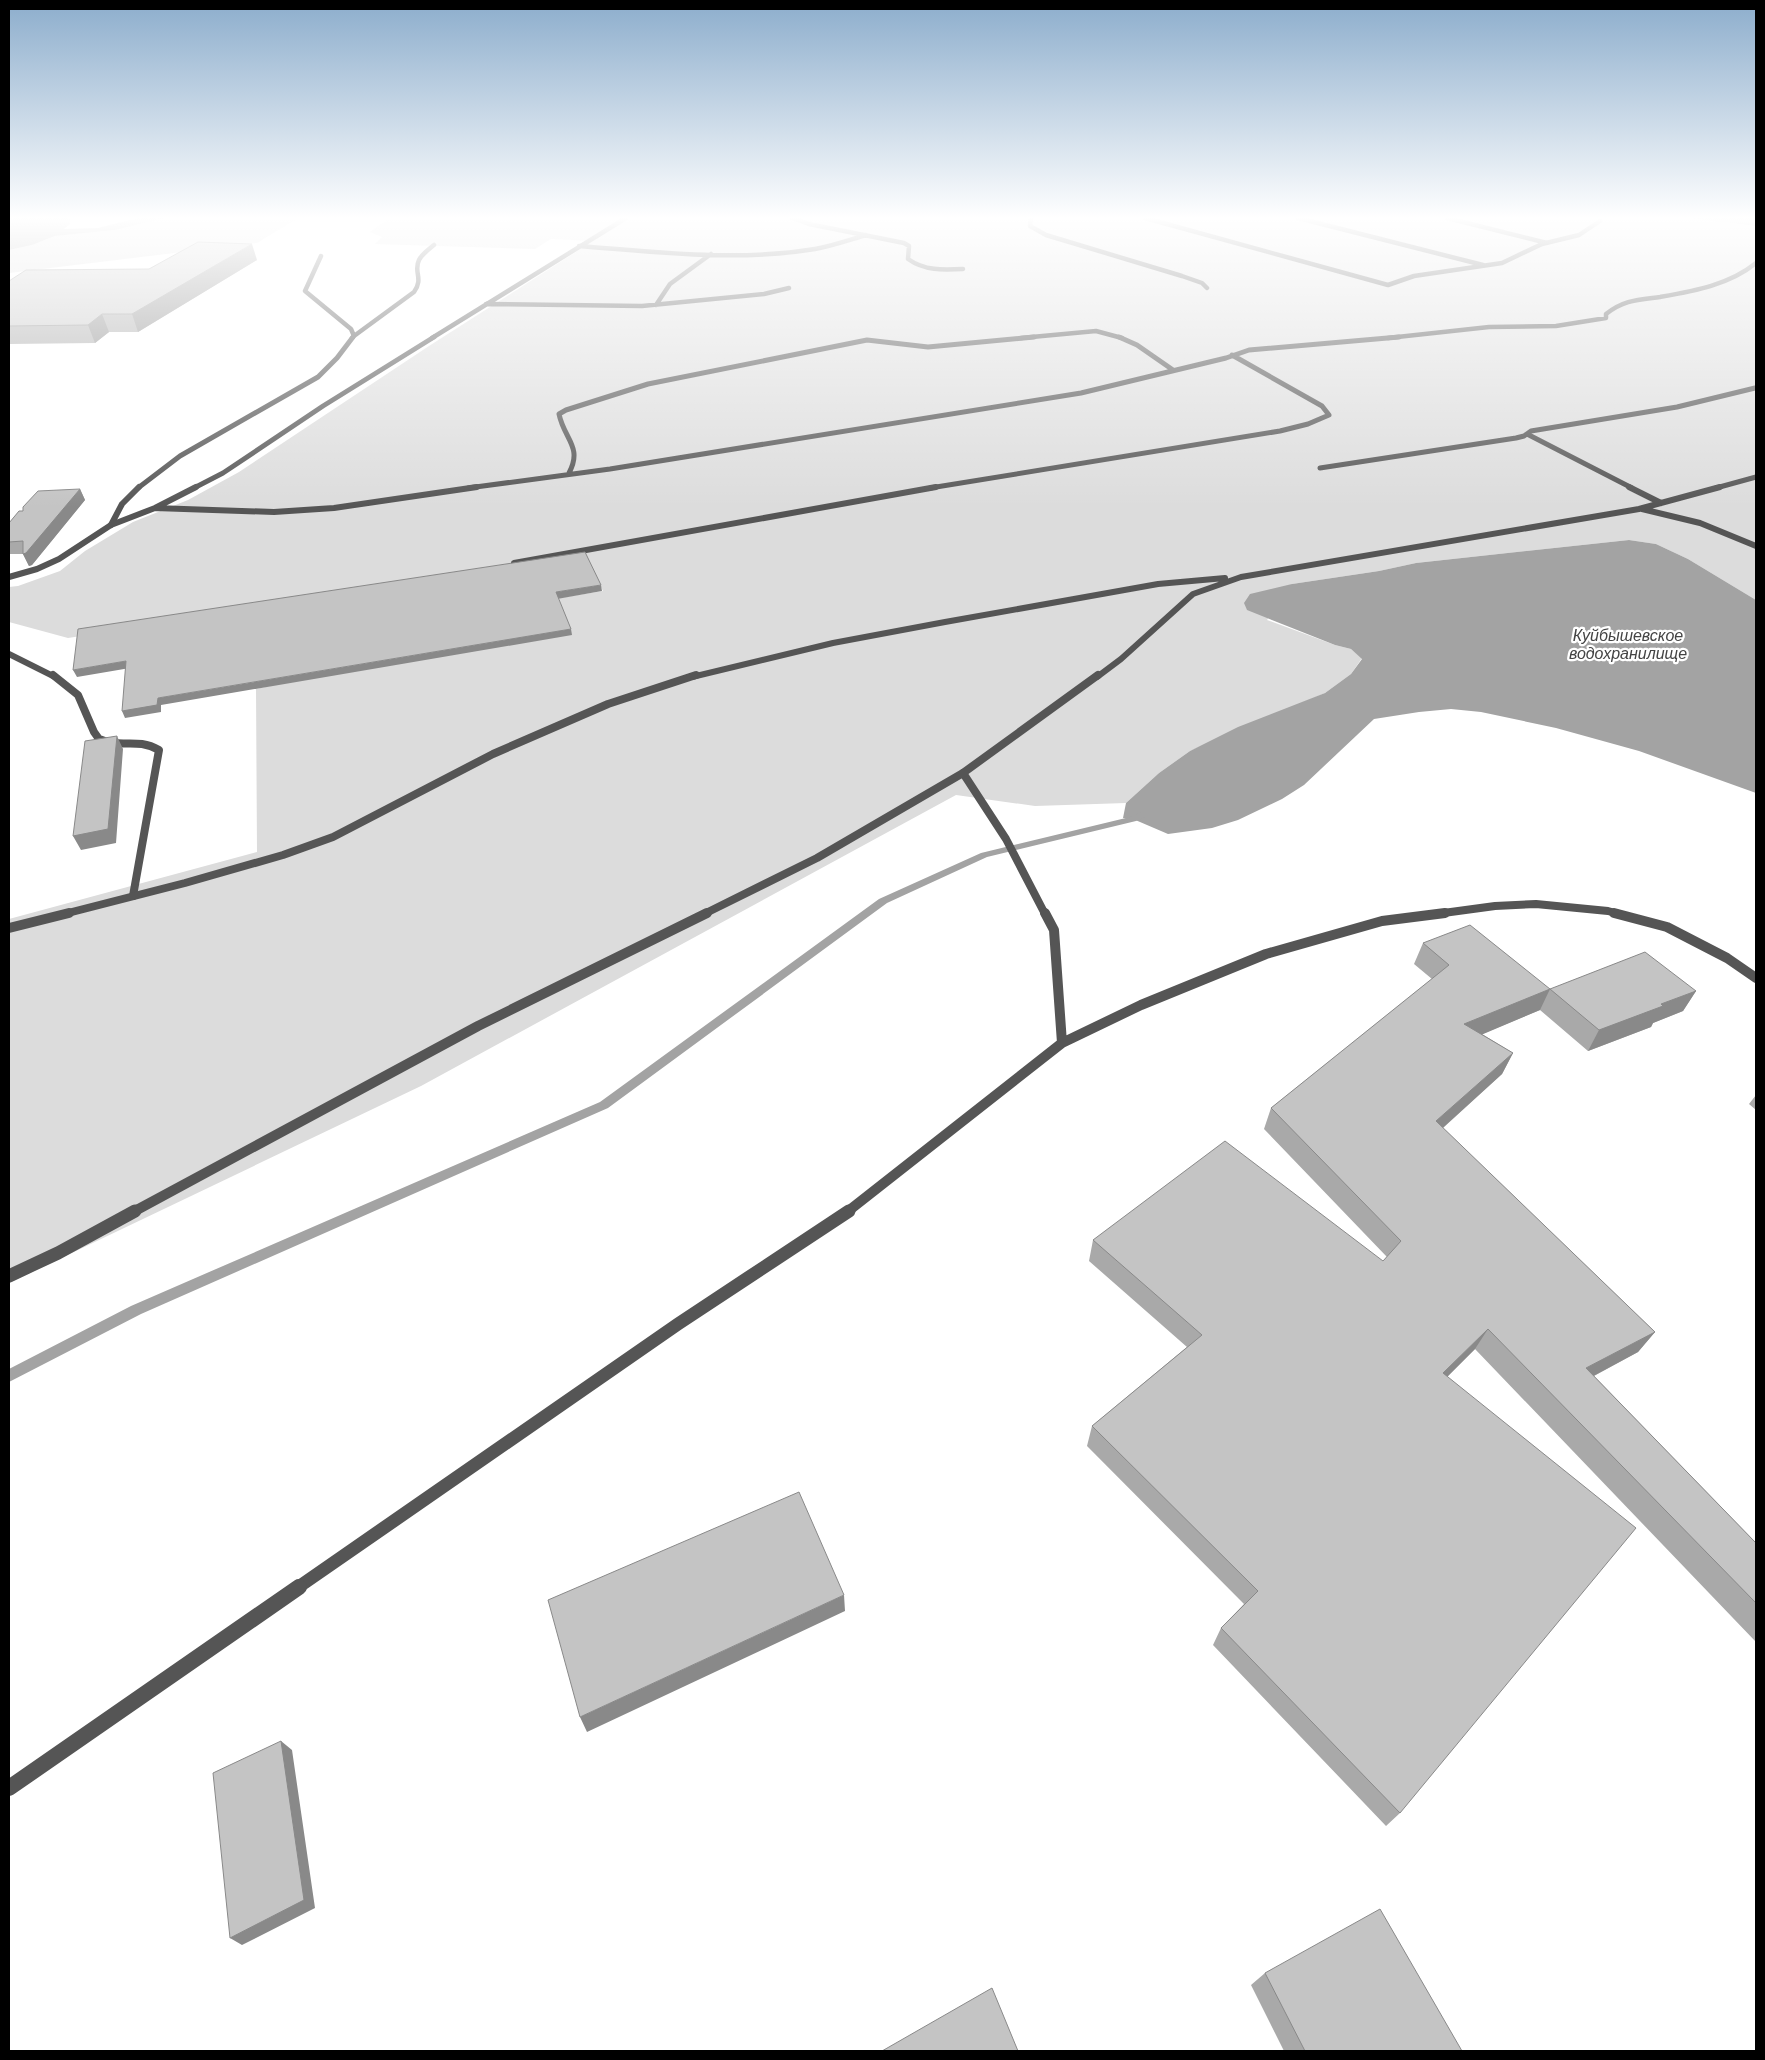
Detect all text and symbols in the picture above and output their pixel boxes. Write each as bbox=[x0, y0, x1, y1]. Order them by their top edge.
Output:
water label: Куйбышевское водохранилище bbox=[1569, 625, 1687, 662]

